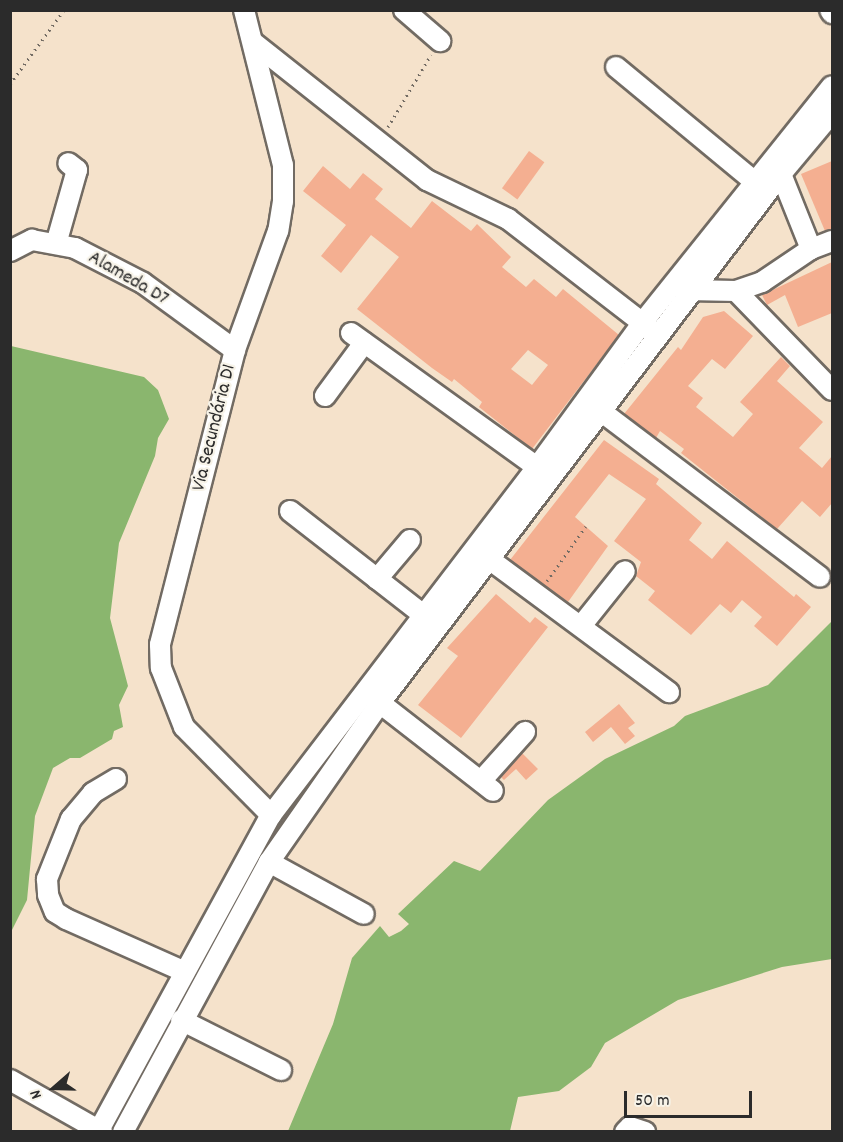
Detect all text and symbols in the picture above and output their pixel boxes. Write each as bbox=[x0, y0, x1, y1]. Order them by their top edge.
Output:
street label: Alameda D7 bbox=[83, 246, 173, 312]
street label: Via Secundária D1 bbox=[188, 362, 242, 494]
north arrow bbox=[24, 1058, 84, 1118]
scale bar bbox=[627, 1079, 754, 1117]
text: N bbox=[24, 1087, 49, 1102]
text: 50 m bbox=[635, 1089, 670, 1114]

